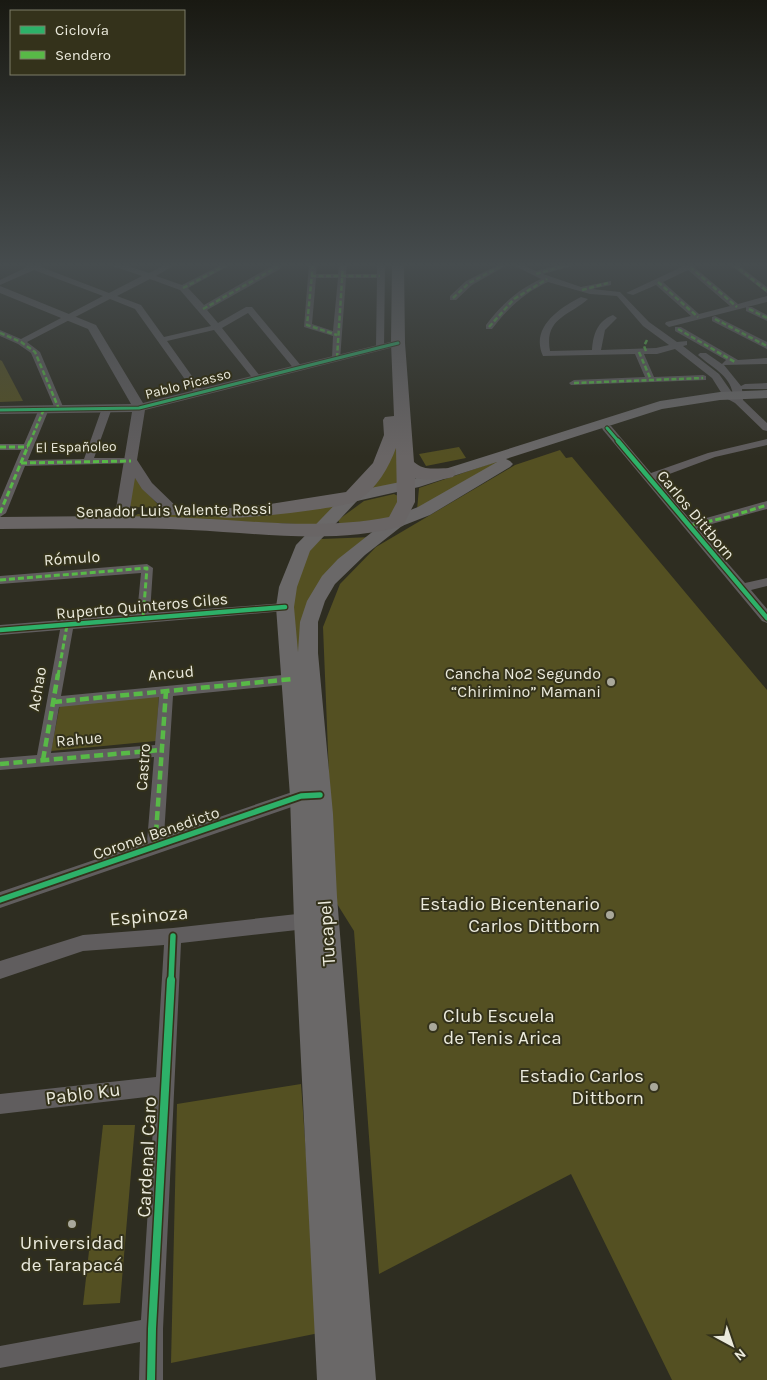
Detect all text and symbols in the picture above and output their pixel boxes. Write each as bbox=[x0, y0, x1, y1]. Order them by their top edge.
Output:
legend bbox=[10, 10, 185, 75]
text: Ciclovía bbox=[55, 21, 109, 39]
text: Sendero bbox=[55, 46, 111, 64]
street label: Pablo Picasso bbox=[143, 365, 233, 403]
street label: El Españoleo bbox=[35, 438, 117, 456]
street label: Carlos Dittborn bbox=[653, 466, 739, 564]
street label: Senador Luis Valente Rossi bbox=[76, 499, 272, 521]
street label: Rómulo bbox=[43, 547, 101, 569]
street label: Ruperto Quinteros Ciles bbox=[55, 589, 229, 623]
street label: Ancud bbox=[147, 662, 195, 684]
place label: Cancha Nº2 Segundo “Chirimino” Mamani bbox=[445, 664, 601, 701]
street label: Achao bbox=[24, 665, 50, 713]
marker: Cancha Nº2 Segundo “Chirimino” Mamani bbox=[605, 676, 617, 688]
street label: Rahue bbox=[55, 728, 103, 750]
street label: Castro bbox=[132, 743, 154, 791]
street label: Coronel Benedicto bbox=[90, 802, 222, 864]
place label: Estadio Bicentenario Carlos Dittborn bbox=[420, 893, 600, 937]
street label: Tucapel bbox=[314, 899, 340, 967]
street label: Espinoza bbox=[109, 902, 189, 930]
marker: Estadio Bicentenario Carlos Dittborn bbox=[604, 909, 616, 921]
place label: Club Escuela de Tenis Arica bbox=[443, 1005, 562, 1049]
marker: Club Escuela de Tenis Arica bbox=[427, 1021, 439, 1033]
place label: Estadio Carlos Dittborn bbox=[519, 1065, 644, 1109]
street label: Pablo Ku bbox=[44, 1078, 122, 1110]
marker: Estadio Carlos Dittborn bbox=[648, 1081, 660, 1093]
street label: Cardenal Caro bbox=[133, 1096, 161, 1218]
marker: Universidad de Tarapacá bbox=[66, 1218, 78, 1230]
place label: Universidad de Tarapacá bbox=[20, 1232, 124, 1276]
north arrow bbox=[707, 1320, 757, 1370]
text: N bbox=[731, 1345, 749, 1364]

